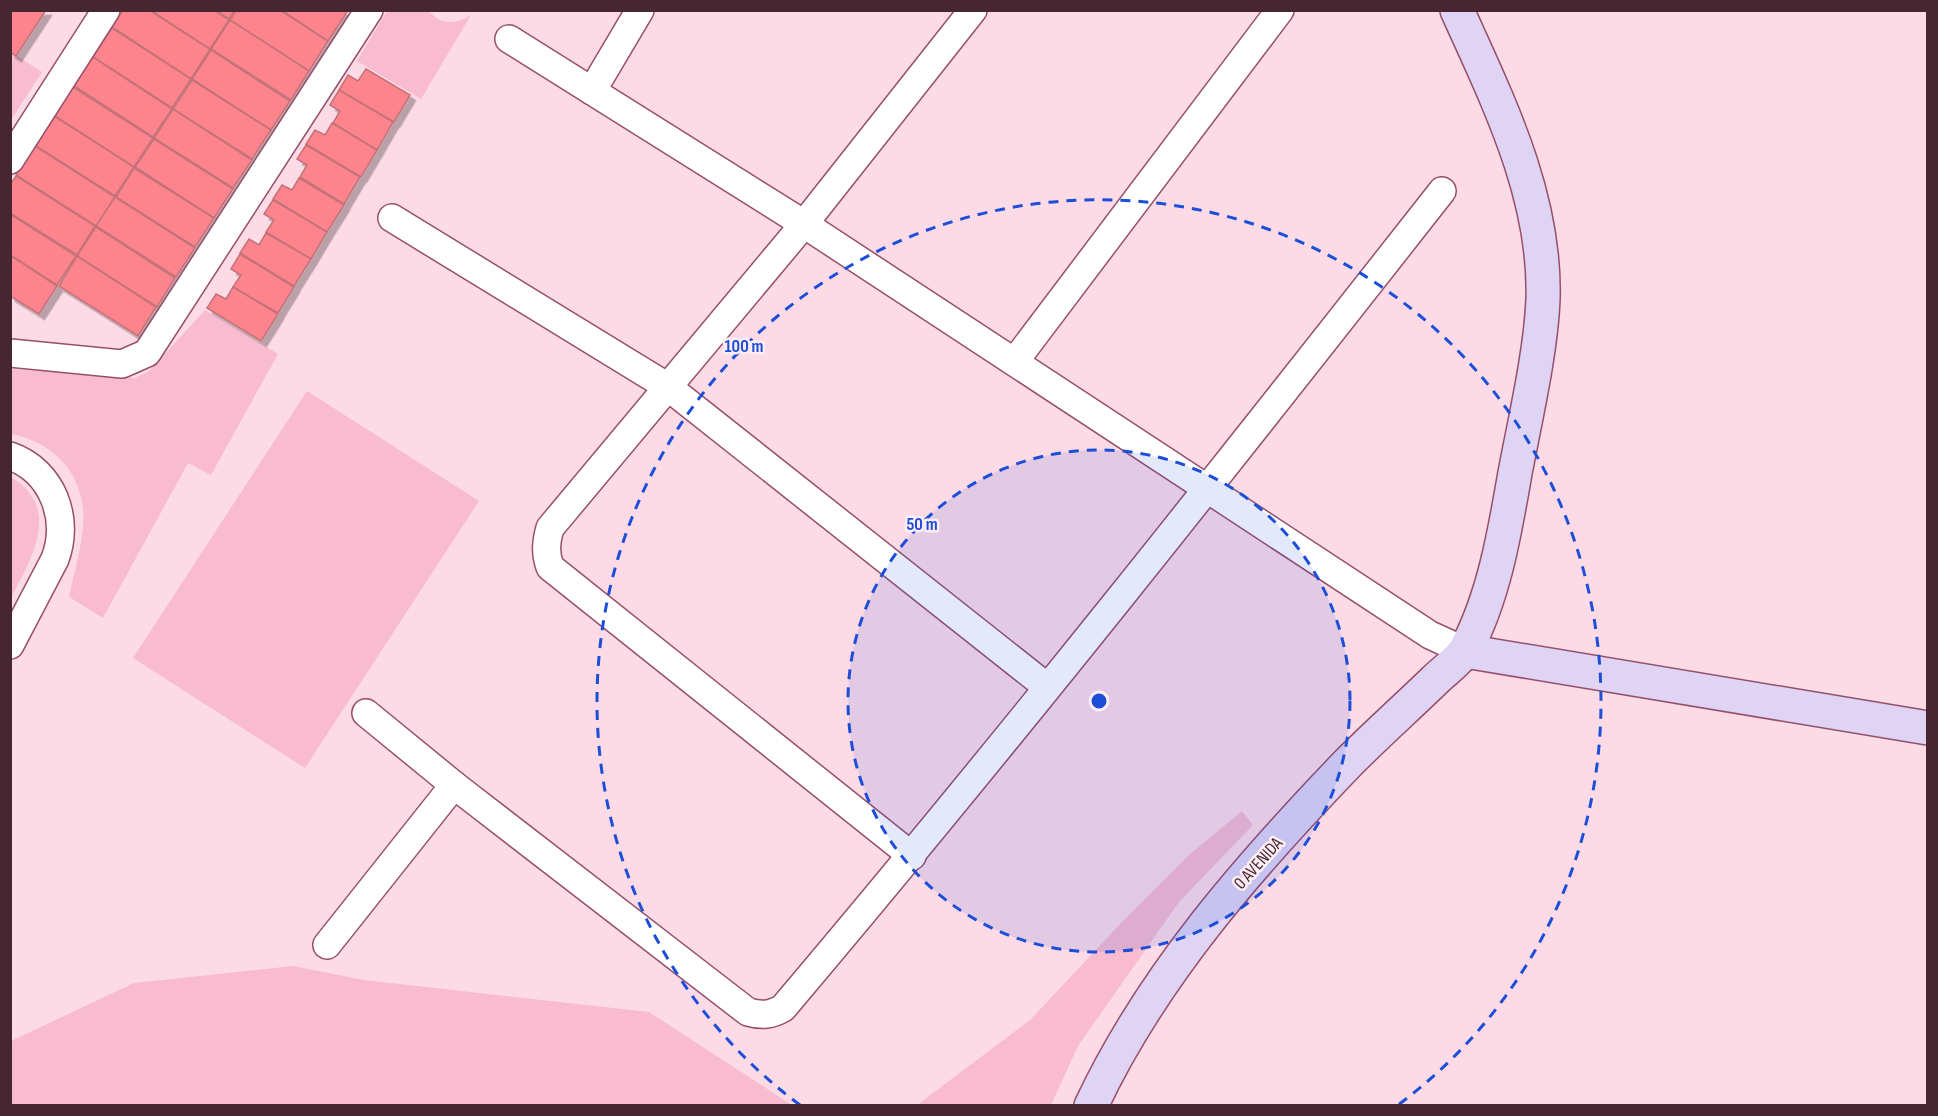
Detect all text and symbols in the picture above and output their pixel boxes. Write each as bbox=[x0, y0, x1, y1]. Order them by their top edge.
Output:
text: 100 m bbox=[725, 336, 764, 357]
text: 50 m bbox=[906, 514, 938, 535]
centre of rings bbox=[1089, 691, 1109, 711]
street label: 0 AVENIDA bbox=[1230, 833, 1287, 894]

